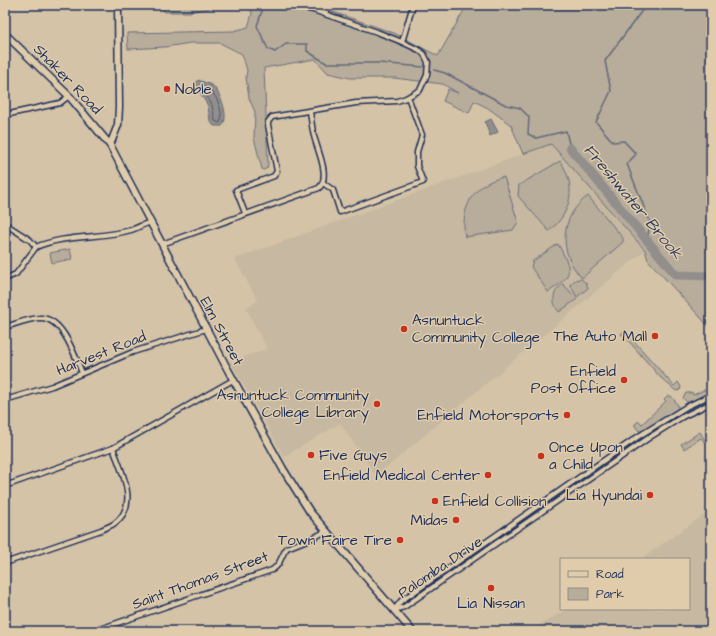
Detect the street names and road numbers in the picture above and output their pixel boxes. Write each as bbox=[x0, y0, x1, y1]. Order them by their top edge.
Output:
street label: Shaker Road bbox=[29, 39, 107, 120]
street label: Elm Street bbox=[195, 293, 248, 369]
street label: Harvest Road bbox=[53, 326, 149, 381]
street label: Palomba Drive bbox=[394, 531, 487, 603]
street label: Saint Thomas Street bbox=[129, 546, 271, 615]

